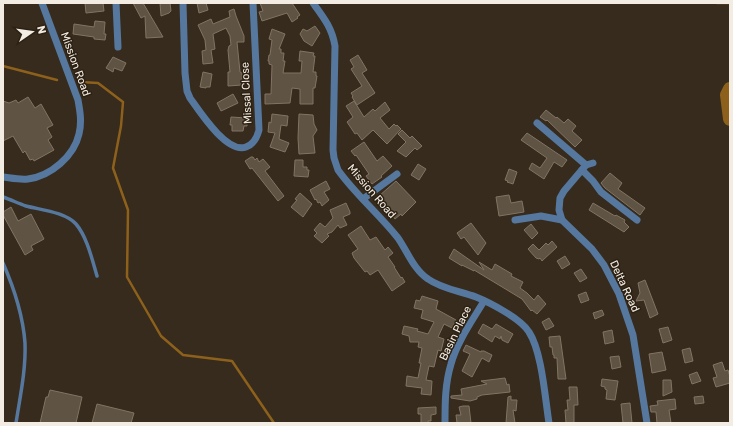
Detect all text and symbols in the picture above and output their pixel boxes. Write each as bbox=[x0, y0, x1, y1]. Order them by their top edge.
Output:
north arrow bbox=[12, 12, 52, 52]
text: N bbox=[34, 25, 48, 35]
street label: Mission Road bbox=[58, 30, 93, 98]
street label: Missal Close bbox=[238, 62, 255, 124]
street label: Mission Road bbox=[345, 162, 399, 221]
street label: Delta Road bbox=[607, 258, 642, 314]
street label: Basin Place bbox=[437, 304, 474, 363]

